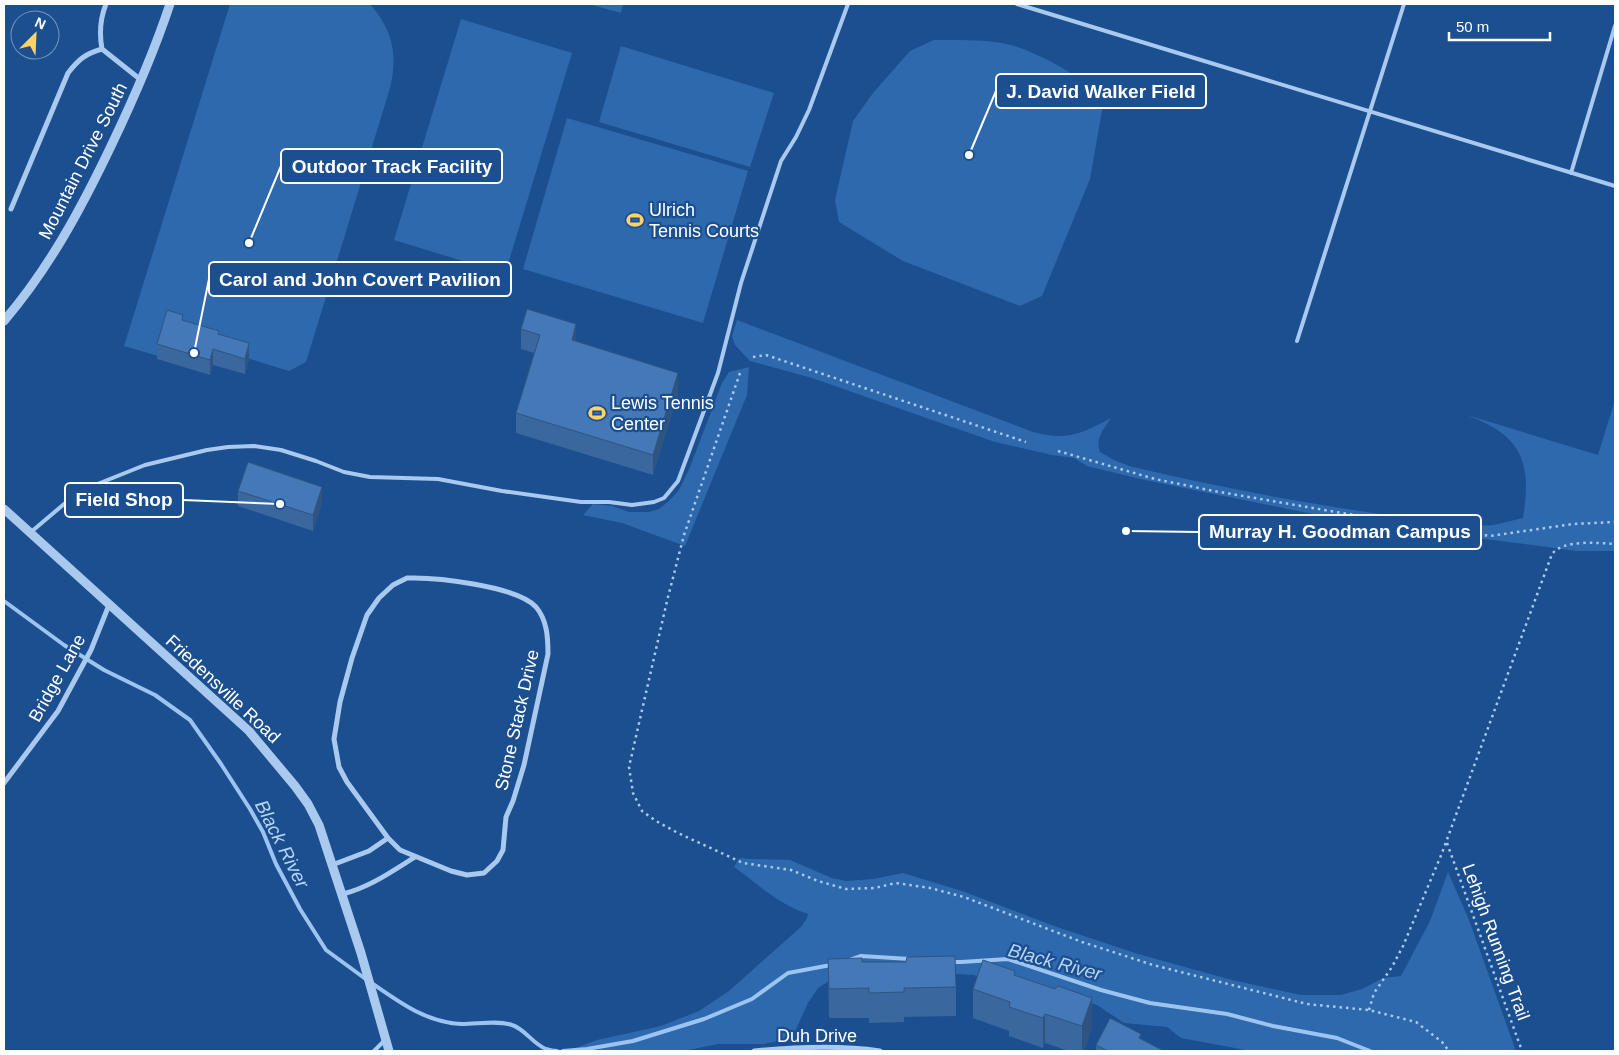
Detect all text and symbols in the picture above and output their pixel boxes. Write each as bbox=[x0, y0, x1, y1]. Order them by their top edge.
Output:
north arrow bbox=[10, 10, 60, 60]
scale bar bbox=[1449, 10, 1550, 42]
text: N bbox=[32, 14, 48, 32]
text: 50 m bbox=[1456, 18, 1489, 35]
callout: J. David Walker Field bbox=[996, 74, 1206, 108]
street label: Mountain Drive South bbox=[35, 79, 131, 243]
text: J. David Walker Field bbox=[1006, 81, 1196, 102]
callout: Outdoor Track Facility bbox=[281, 149, 502, 183]
text: Outdoor Track Facility bbox=[292, 156, 493, 177]
place label: Ulrich Tennis Courts bbox=[649, 200, 759, 241]
sports icon: Ulrich Tennis Courts bbox=[625, 210, 645, 230]
callout: Carol and John Covert Pavilion bbox=[209, 262, 511, 296]
text: Carol and John Covert Pavilion bbox=[219, 269, 501, 290]
place label: Lewis Tennis Center bbox=[611, 393, 714, 434]
sports icon: Lewis Tennis Center bbox=[587, 403, 607, 423]
callout: Field Shop bbox=[65, 483, 183, 517]
text: Field Shop bbox=[75, 489, 173, 510]
callout: Murray H. Goodman Campus bbox=[1199, 515, 1481, 549]
text: Murray H. Goodman Campus bbox=[1209, 521, 1471, 542]
street label: Bridge Lane bbox=[25, 631, 89, 725]
street label: Friedensville Road bbox=[162, 631, 284, 747]
street label: Stone Stack Drive bbox=[491, 648, 543, 792]
water label: Black River bbox=[251, 796, 313, 892]
street label: Lehigh Running Trail bbox=[1458, 861, 1534, 1023]
water label: Black River bbox=[1006, 939, 1105, 985]
street label: Duh Drive bbox=[777, 1026, 857, 1046]

